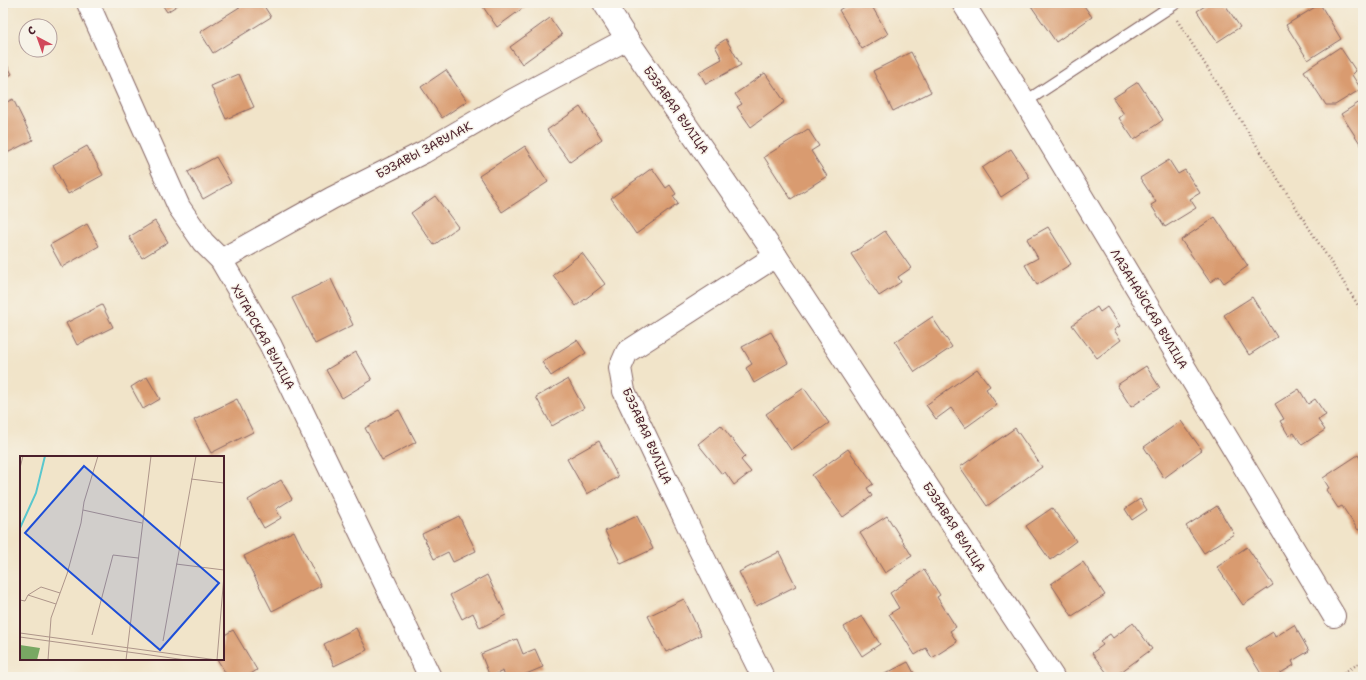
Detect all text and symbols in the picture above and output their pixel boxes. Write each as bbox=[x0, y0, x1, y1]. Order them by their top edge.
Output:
north arrow bbox=[18, 18, 58, 58]
text: С bbox=[24, 23, 39, 39]
street label: БЭЗАВАЯ ВУЛІЦА bbox=[640, 63, 713, 157]
street label: БЭЗАВЫ ЗАВУЛАК bbox=[373, 118, 475, 182]
street label: ЛАЗАНАЎСКАЯ ВУЛІЦА bbox=[1107, 246, 1191, 372]
street label: ХУТАРСКАЯ ВУЛІЦА bbox=[228, 282, 299, 392]
street label: БЭЗАВАЯ ВУЛІЦА bbox=[619, 385, 676, 487]
inset map bbox=[20, 456, 224, 660]
street label: БЭЗАВАЯ ВУЛІЦА bbox=[919, 479, 989, 575]

